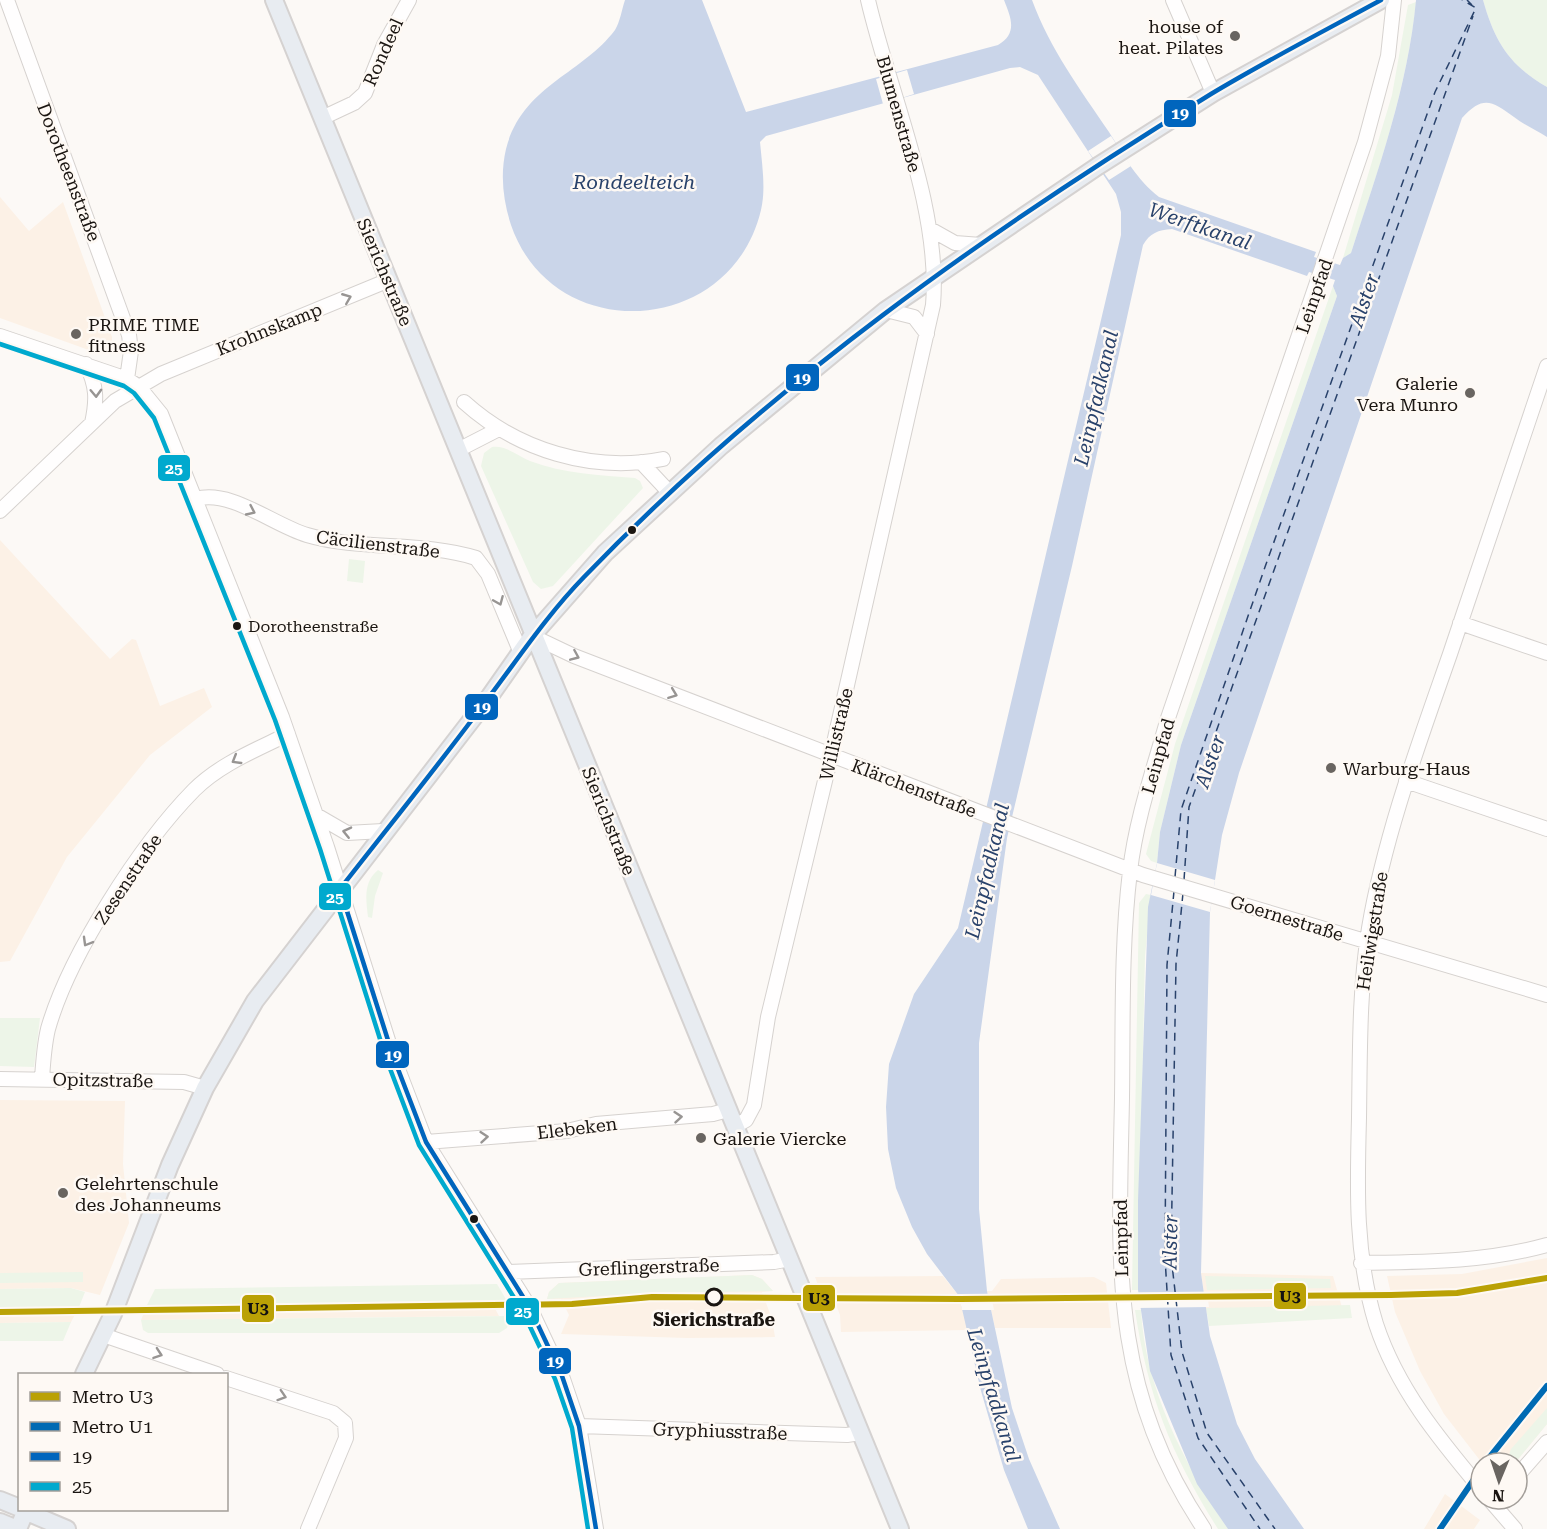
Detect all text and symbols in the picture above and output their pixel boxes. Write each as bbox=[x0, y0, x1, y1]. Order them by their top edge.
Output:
street label: Rondeel bbox=[359, 15, 407, 89]
place label: house of heat. Pilates bbox=[1118, 16, 1224, 58]
marker: house of heat. Pilates bbox=[1228, 29, 1242, 43]
street label: Blumenstraße bbox=[872, 53, 926, 175]
line badge: 19 bbox=[1163, 99, 1197, 128]
street label: Dorotheenstraße bbox=[33, 100, 105, 244]
text: 19 bbox=[1171, 104, 1189, 123]
water label: Rondeelteich bbox=[572, 170, 695, 194]
water label: Werftkanal bbox=[1146, 197, 1254, 255]
street label: Sierichstraße bbox=[353, 215, 417, 329]
street label: Leinpfad bbox=[1291, 255, 1337, 336]
water label: Alster bbox=[1343, 270, 1384, 331]
one-way arrow bbox=[340, 293, 351, 305]
street label: Krohnskamp bbox=[213, 298, 325, 360]
place label: PRIME TIME fitness bbox=[88, 314, 199, 356]
marker: PRIME TIME fitness bbox=[69, 327, 83, 341]
water label: Leinpfadkanal bbox=[1069, 328, 1123, 469]
line badge: 19 bbox=[785, 363, 820, 392]
text: 19 bbox=[793, 369, 811, 388]
place label: Galerie Vera Munro bbox=[1357, 373, 1458, 415]
marker: Galerie Vera Munro bbox=[1463, 386, 1477, 400]
one-way arrow bbox=[89, 389, 102, 398]
line badge: 25 bbox=[157, 454, 191, 482]
text: 25 bbox=[165, 459, 183, 478]
one-way arrow bbox=[244, 503, 255, 515]
unlabelled marker bbox=[626, 524, 638, 536]
street label: Cäcilienstraße bbox=[315, 526, 441, 562]
one-way arrow bbox=[492, 595, 504, 606]
place label: Dorotheenstraße bbox=[248, 617, 378, 636]
marker: Dorotheenstraße bbox=[231, 620, 243, 632]
one-way arrow bbox=[568, 649, 579, 661]
street label: Willistraße bbox=[815, 686, 857, 782]
one-way arrow bbox=[667, 687, 678, 700]
line badge: 19 bbox=[464, 693, 499, 721]
text: 19 bbox=[473, 698, 491, 717]
street label: Leinpfad bbox=[1137, 715, 1179, 796]
water label: Alster bbox=[1189, 731, 1230, 792]
one-way arrow bbox=[232, 753, 242, 765]
street label: Klärchenstraße bbox=[849, 755, 980, 822]
place label: Warburg-Haus bbox=[1343, 758, 1470, 779]
marker: Warburg-Haus bbox=[1324, 761, 1338, 775]
street label: Sierichstraße bbox=[578, 764, 640, 878]
water label: Leinpfadkanal bbox=[960, 801, 1014, 942]
one-way arrow bbox=[342, 826, 352, 839]
street label: Zesenstraße bbox=[90, 830, 166, 928]
street label: Heilwigstraße bbox=[1352, 870, 1392, 992]
line badge: 25 bbox=[318, 882, 352, 911]
text: 25 bbox=[326, 888, 344, 907]
street label: Goernestraße bbox=[1228, 891, 1346, 945]
one-way arrow bbox=[83, 935, 94, 946]
line badge: 19 bbox=[375, 1040, 410, 1069]
text: 19 bbox=[384, 1046, 402, 1065]
street label: Opitzstraße bbox=[52, 1069, 154, 1091]
one-way arrow bbox=[673, 1111, 682, 1124]
street label: Elebeken bbox=[536, 1113, 619, 1143]
place label: Galerie Viercke bbox=[713, 1128, 846, 1149]
one-way arrow bbox=[480, 1131, 489, 1144]
marker: Galerie Viercke bbox=[694, 1131, 708, 1145]
place label: Gelehrtenschule des Johanneums bbox=[75, 1173, 221, 1215]
marker: Gelehrtenschule des Johanneums bbox=[56, 1186, 70, 1200]
street label: Leinpfad bbox=[1110, 1198, 1132, 1277]
unlabelled marker bbox=[468, 1213, 480, 1225]
water label: Alster bbox=[1158, 1214, 1182, 1270]
street label: Greflingerstraße bbox=[578, 1254, 720, 1280]
line badge: U3 bbox=[1273, 1282, 1307, 1310]
line badge: U3 bbox=[802, 1284, 836, 1312]
text: U3 bbox=[1279, 1287, 1301, 1306]
marker: Sierichstraße bbox=[705, 1288, 723, 1306]
text: U3 bbox=[808, 1289, 830, 1308]
line badge: U3 bbox=[241, 1294, 275, 1323]
line badge: 25 bbox=[505, 1297, 540, 1326]
text: U3 bbox=[247, 1299, 269, 1318]
text: 25 bbox=[514, 1302, 532, 1321]
place label: Sierichstraße bbox=[653, 1309, 775, 1330]
water label: Leinpfadkanal bbox=[962, 1324, 1026, 1465]
one-way arrow bbox=[152, 1347, 163, 1360]
line badge: 19 bbox=[538, 1347, 572, 1375]
text: 19 bbox=[546, 1352, 564, 1371]
legend bbox=[18, 1373, 228, 1511]
text: Metro U3 bbox=[72, 1386, 153, 1407]
one-way arrow bbox=[276, 1389, 287, 1401]
text: Metro U1 bbox=[72, 1416, 153, 1437]
street label: Gryphiusstraße bbox=[652, 1418, 788, 1444]
text: 19 bbox=[72, 1446, 92, 1467]
north arrow bbox=[1469, 1451, 1529, 1511]
text: 25 bbox=[72, 1476, 92, 1497]
text: N bbox=[1492, 1486, 1505, 1505]

